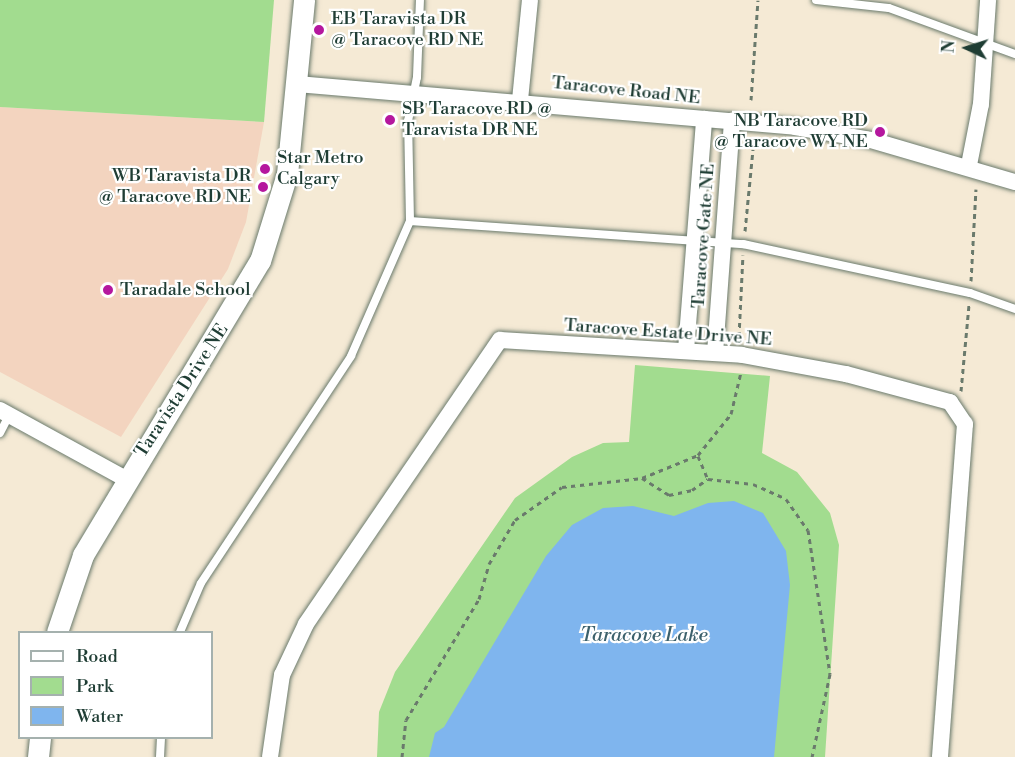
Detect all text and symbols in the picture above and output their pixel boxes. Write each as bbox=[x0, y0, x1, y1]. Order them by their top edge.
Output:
place label: EB Taravista DR @ Taracove RD NE bbox=[331, 9, 484, 52]
north arrow bbox=[937, 18, 997, 78]
marker: EB Taravista DR @ Taracove RD NE bbox=[312, 23, 326, 37]
text: N bbox=[939, 40, 959, 54]
street label: Taracove Road NE bbox=[551, 72, 701, 110]
place label: SB Taracove RD @ Taravista DR NE bbox=[402, 99, 552, 142]
place label: NB Taracove RD @ Taracove WY NE bbox=[714, 111, 868, 154]
marker: SB Taracove RD @ Taravista DR NE bbox=[383, 113, 397, 127]
marker: NB Taracove RD @ Taracove WY NE bbox=[873, 125, 887, 139]
place label: Star Metro Calgary bbox=[277, 148, 364, 190]
marker: Star Metro Calgary bbox=[258, 162, 272, 176]
street label: Taracove Gate NE bbox=[688, 163, 720, 309]
place label: WB Taravista DR @ Taracove RD NE bbox=[98, 166, 251, 208]
marker: WB Taravista DR @ Taracove RD NE bbox=[256, 180, 270, 194]
place label: Taradale School bbox=[120, 279, 251, 301]
marker: Taradale School bbox=[101, 283, 115, 297]
street label: Taracove Estate Drive NE bbox=[563, 315, 773, 351]
street label: Taravista Drive NE bbox=[131, 320, 233, 462]
water label: Taracove Lake bbox=[580, 623, 708, 647]
legend bbox=[18, 631, 213, 739]
text: Road bbox=[76, 645, 118, 668]
text: Park bbox=[76, 675, 113, 698]
text: Water bbox=[76, 705, 123, 728]

